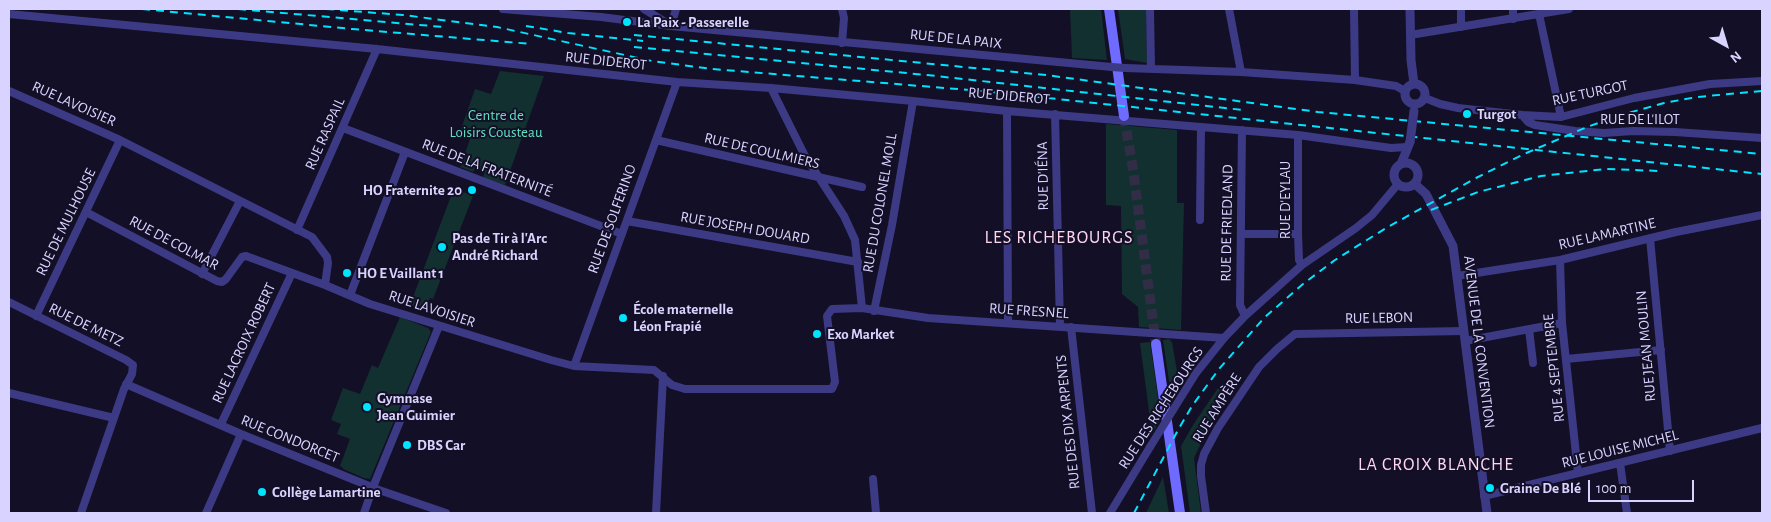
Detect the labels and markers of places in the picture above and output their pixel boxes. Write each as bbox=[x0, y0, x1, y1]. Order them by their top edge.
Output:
place label: La Paix - Passerelle bbox=[637, 13, 749, 31]
marker: La Paix - Passerelle bbox=[621, 16, 633, 28]
place label: Turgot bbox=[1477, 105, 1516, 123]
marker: Turgot bbox=[1461, 108, 1473, 120]
place label: HO Fraternite 20 bbox=[363, 181, 462, 199]
marker: HO Fraternite 20 bbox=[466, 184, 478, 196]
place label: Pas de Tir à l'Arc André Richard bbox=[452, 229, 547, 264]
marker: Pas de Tir à l'Arc André Richard bbox=[436, 241, 448, 253]
place label: HO E Vaillant 1 bbox=[357, 264, 444, 282]
marker: HO E Vaillant 1 bbox=[341, 267, 353, 279]
place label: École maternelle Léon Frapié bbox=[633, 300, 733, 335]
marker: École maternelle Léon Frapié bbox=[617, 312, 629, 324]
place label: Exo Market bbox=[827, 325, 894, 343]
marker: Exo Market bbox=[811, 328, 823, 340]
place label: Gymnase Jean Guimier bbox=[377, 389, 455, 424]
marker: Gymnase Jean Guimier bbox=[361, 401, 373, 413]
place label: DBS Car bbox=[417, 436, 465, 454]
marker: DBS Car bbox=[401, 439, 413, 451]
place label: Graine De Blé bbox=[1500, 479, 1581, 497]
marker: Graine De Blé bbox=[1484, 482, 1496, 494]
place label: Collège Lamartine bbox=[272, 483, 381, 501]
marker: Collège Lamartine bbox=[256, 486, 268, 498]

